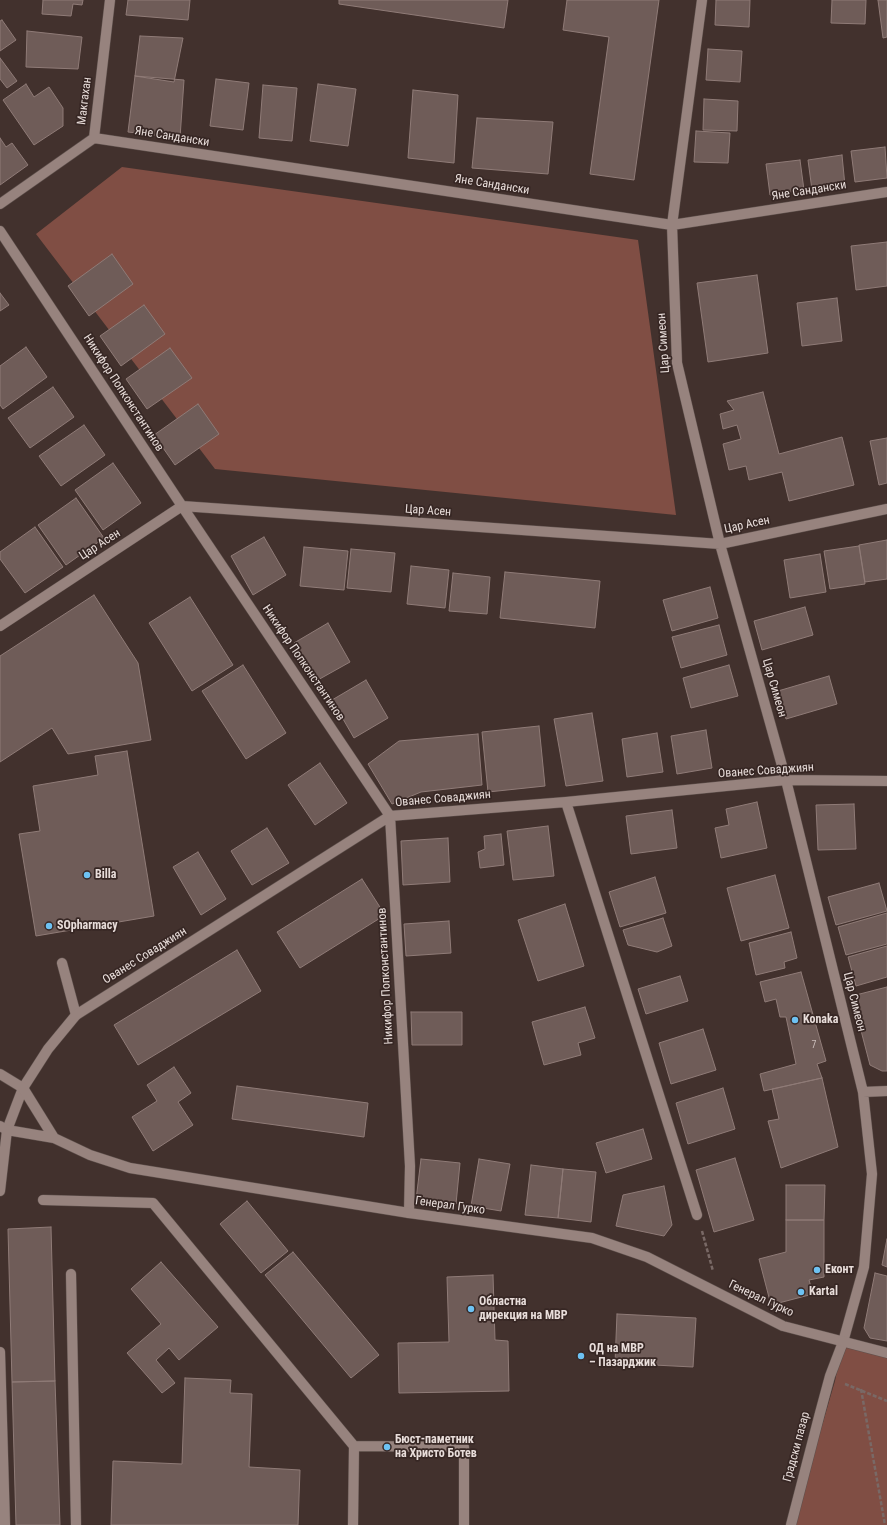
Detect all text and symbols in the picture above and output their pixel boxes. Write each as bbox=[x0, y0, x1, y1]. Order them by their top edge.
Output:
street label: Макгахан bbox=[75, 76, 95, 126]
street label: Яне Сандански bbox=[134, 124, 210, 150]
street label: Яне Сандански bbox=[454, 172, 530, 198]
street label: Яне Сандански bbox=[771, 178, 847, 204]
street label: Цар Симеон bbox=[655, 312, 673, 374]
street label: Никифор Попконстантинов bbox=[80, 332, 166, 454]
street label: Цар Асен bbox=[404, 502, 452, 520]
street label: Цар Асен bbox=[723, 513, 771, 537]
street label: Цар Асен bbox=[77, 526, 123, 564]
street label: Никифор Попконстантинов bbox=[259, 602, 347, 724]
street label: Цар Симеон bbox=[759, 657, 789, 719]
street label: Ованес Соваджиян bbox=[718, 760, 814, 782]
street label: Ованес Соваджиян bbox=[395, 788, 491, 810]
place label: Billa bbox=[95, 868, 116, 882]
marker: Billa bbox=[82, 870, 92, 880]
street label: Никифор Попконстантинов bbox=[375, 907, 397, 1045]
place label: SOpharmacy bbox=[57, 919, 118, 933]
marker: SOpharmacy bbox=[44, 921, 54, 931]
street label: Ованес Соваджиян bbox=[100, 924, 190, 988]
street label: Цар Симеон bbox=[840, 971, 868, 1033]
place label: Konaka bbox=[803, 1013, 838, 1027]
marker: Konaka bbox=[790, 1015, 800, 1025]
house number: 7 bbox=[812, 1039, 816, 1051]
street label: Генерал Гурко bbox=[414, 1194, 486, 1218]
place label: Еконт bbox=[825, 1263, 854, 1277]
marker: Еконт bbox=[812, 1265, 822, 1275]
street label: Генерал Гурко bbox=[726, 1278, 796, 1320]
place label: Kartal bbox=[809, 1285, 838, 1299]
marker: Kartal bbox=[796, 1287, 806, 1297]
place label: Областна дирекция на МВР bbox=[479, 1295, 568, 1323]
marker: Областна дирекция на МВР bbox=[466, 1304, 476, 1314]
place label: ОД на МВР – Пазарджик bbox=[589, 1342, 656, 1370]
marker: ОД на МВР – Пазарджик bbox=[576, 1351, 586, 1361]
street label: Градски пазар bbox=[781, 1410, 813, 1484]
place label: Бюст-паметник на Христо Ботев bbox=[395, 1433, 477, 1461]
marker: Бюст-паметник на Христо Ботев bbox=[382, 1442, 392, 1452]

